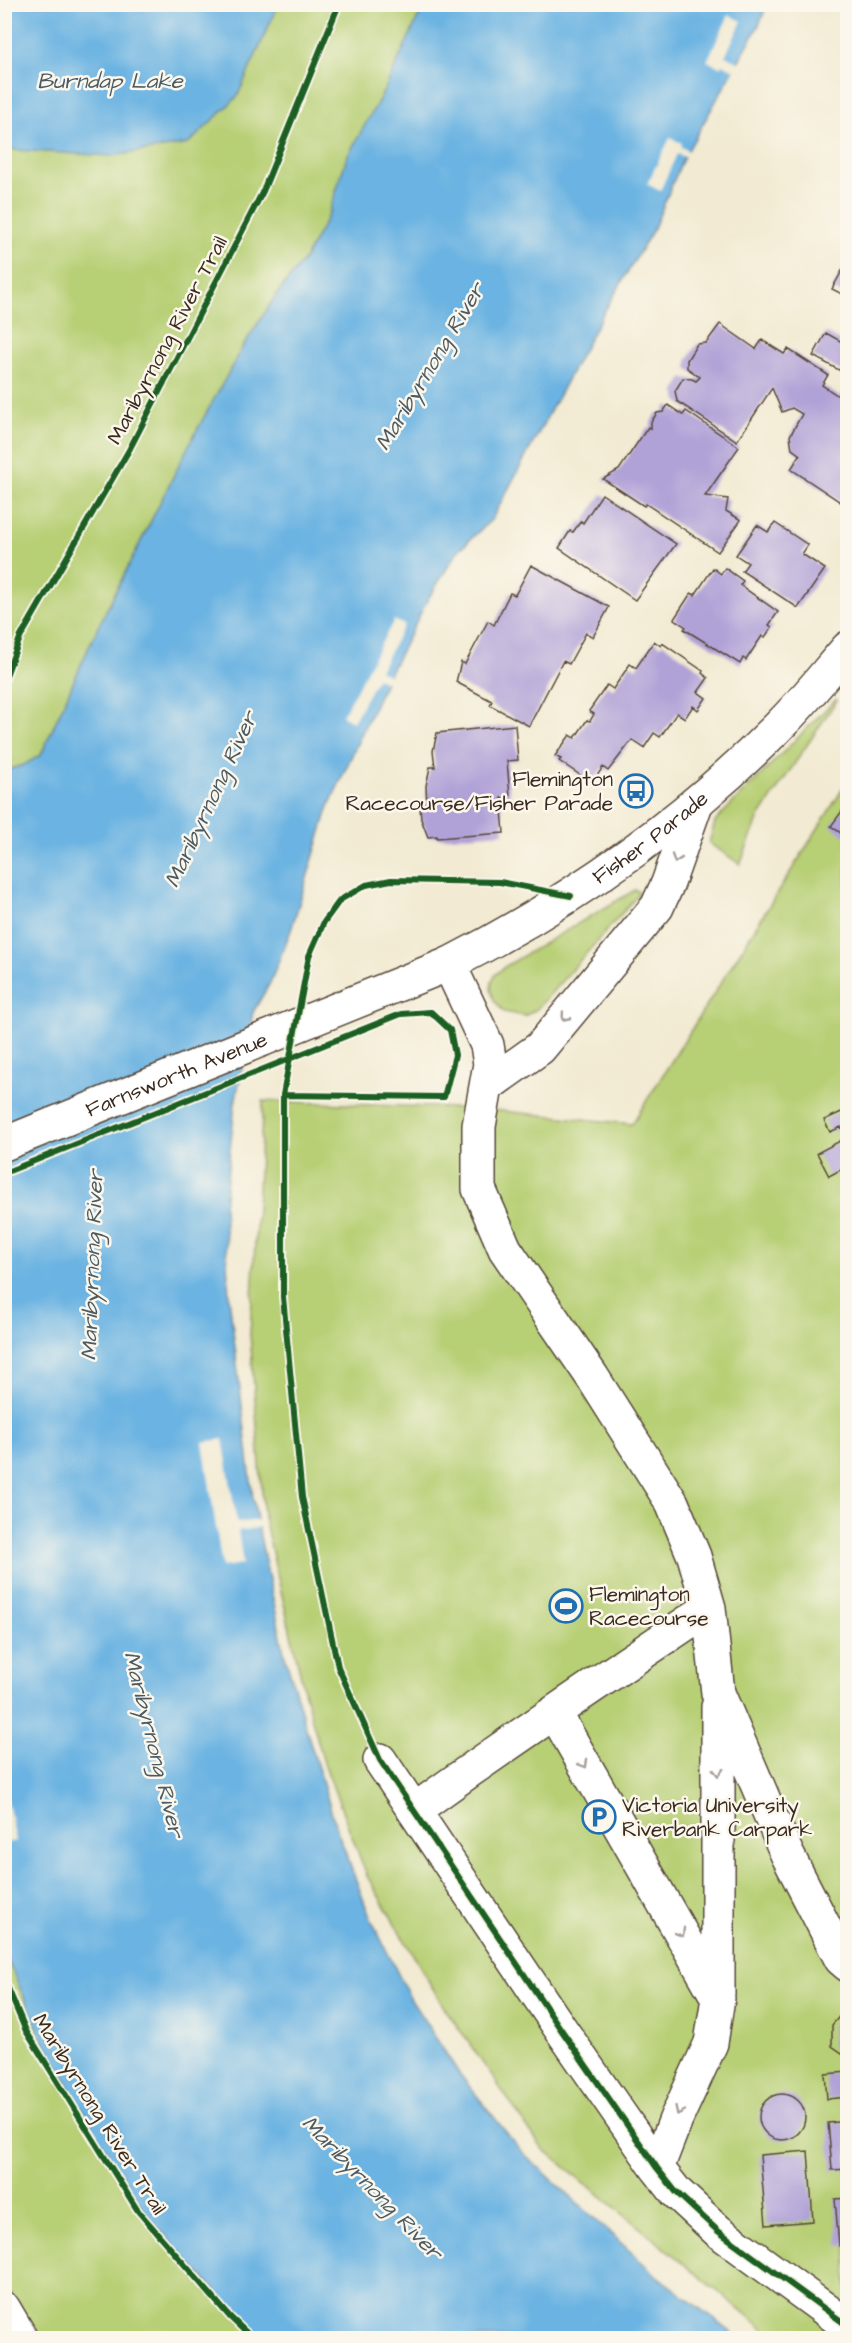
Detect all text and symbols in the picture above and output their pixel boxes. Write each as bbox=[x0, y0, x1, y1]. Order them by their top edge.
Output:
water label: Burndap Lake bbox=[37, 66, 184, 97]
street label: Maribyrnong River Trail bbox=[100, 231, 236, 450]
water label: Maribyrnong River bbox=[368, 275, 495, 457]
water label: Maribyrnong River bbox=[157, 704, 268, 893]
place label: Flemington Racecourse/Fisher Parade bbox=[345, 765, 613, 818]
bus stop icon: Flemington Racecourse/Fisher Parade bbox=[618, 773, 654, 809]
street label: Fisher Parade bbox=[587, 784, 715, 891]
one-way arrow bbox=[671, 853, 684, 864]
one-way arrow bbox=[562, 1010, 573, 1021]
street label: Farnsworth Avenue bbox=[81, 1025, 272, 1125]
water label: Maribyrnong River bbox=[74, 1167, 112, 1361]
place label: Flemington Racecourse bbox=[589, 1580, 709, 1633]
sports icon: Flemington Racecourse bbox=[548, 1588, 584, 1624]
water label: Maribyrnong River bbox=[115, 1648, 192, 1844]
one-way arrow bbox=[577, 1758, 589, 1768]
one-way arrow bbox=[712, 1768, 724, 1777]
place label: Victoria University Riverbank Carpark bbox=[622, 1791, 812, 1845]
parking icon: Victoria University Riverbank Carpark bbox=[581, 1799, 617, 1835]
one-way arrow bbox=[674, 1927, 685, 1937]
street label: Maribyrnong River Trail bbox=[24, 2008, 173, 2221]
one-way arrow bbox=[675, 2105, 687, 2116]
water label: Maribyrnong River bbox=[294, 2109, 451, 2270]

